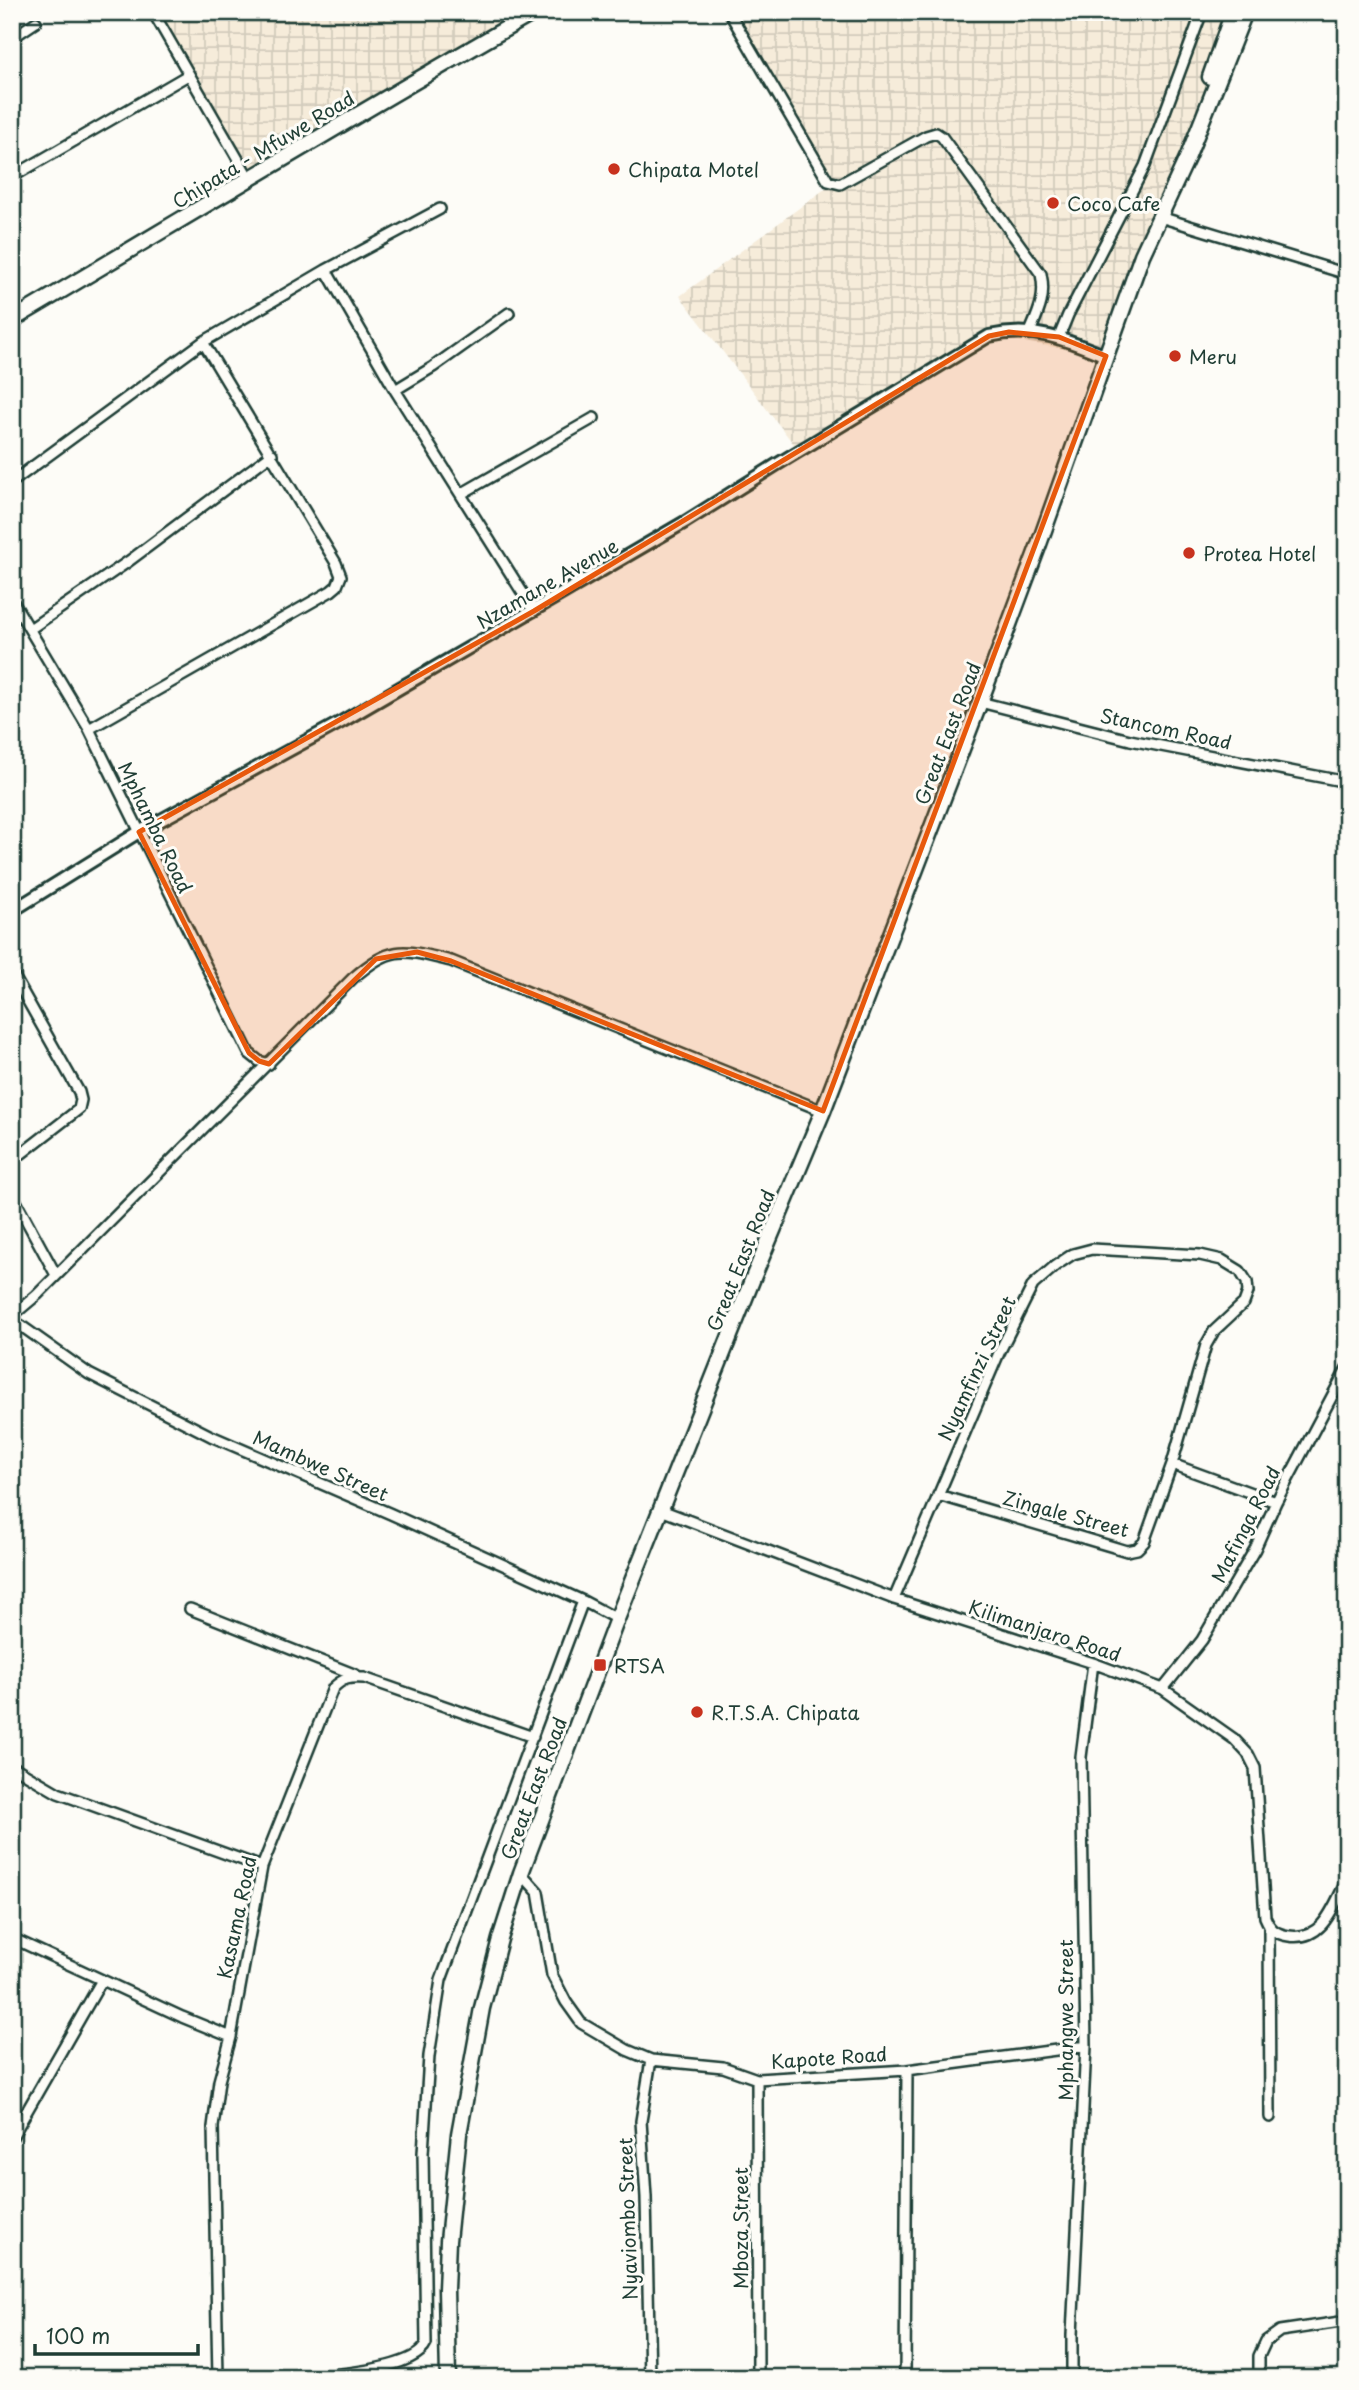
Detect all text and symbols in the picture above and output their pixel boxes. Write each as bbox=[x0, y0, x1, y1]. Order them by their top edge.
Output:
street label: Chipata - Mfuwe Road bbox=[167, 83, 359, 215]
place label: Chipata Motel bbox=[628, 155, 759, 183]
marker: Chipata Motel bbox=[606, 161, 622, 177]
place label: Coco Cafe bbox=[1067, 189, 1160, 217]
marker: Coco Cafe bbox=[1045, 195, 1061, 211]
place label: Meru bbox=[1189, 342, 1237, 370]
marker: Meru bbox=[1167, 348, 1183, 364]
street label: Nzamane Avenue bbox=[471, 531, 623, 635]
place label: Protea Hotel bbox=[1203, 539, 1316, 567]
marker: Protea Hotel bbox=[1181, 545, 1197, 561]
street label: Great East Road bbox=[907, 658, 987, 808]
street label: Stancom Road bbox=[1098, 700, 1234, 756]
street label: Mphamba Road bbox=[112, 756, 200, 898]
street label: Great East Road bbox=[699, 1185, 781, 1335]
street label: Nyamfinzi Street bbox=[930, 1291, 1022, 1445]
street label: Mambwe Street bbox=[249, 1423, 393, 1507]
street label: Mafinga Road bbox=[1204, 1461, 1286, 1587]
street label: Zingale Street bbox=[1000, 1483, 1132, 1543]
street label: Kilimanjaro Road bbox=[965, 1592, 1125, 1668]
place label: RTSA bbox=[614, 1651, 665, 1679]
marker: RTSA bbox=[592, 1657, 608, 1673]
place label: R.T.S.A. Chipata bbox=[711, 1698, 859, 1726]
marker: R.T.S.A. Chipata bbox=[689, 1704, 705, 1720]
street label: Great East Road bbox=[493, 1713, 573, 1863]
street label: Kasama Road bbox=[209, 1853, 263, 1981]
street label: Mphangwe Street bbox=[1051, 1939, 1079, 2101]
street label: Kapote Road bbox=[770, 2039, 888, 2075]
street label: Nyaviombo Street bbox=[610, 2137, 644, 2301]
street label: Mboza Street bbox=[726, 2167, 754, 2289]
scale bar bbox=[35, 2313, 198, 2357]
text: 100 m bbox=[46, 2319, 110, 2351]

